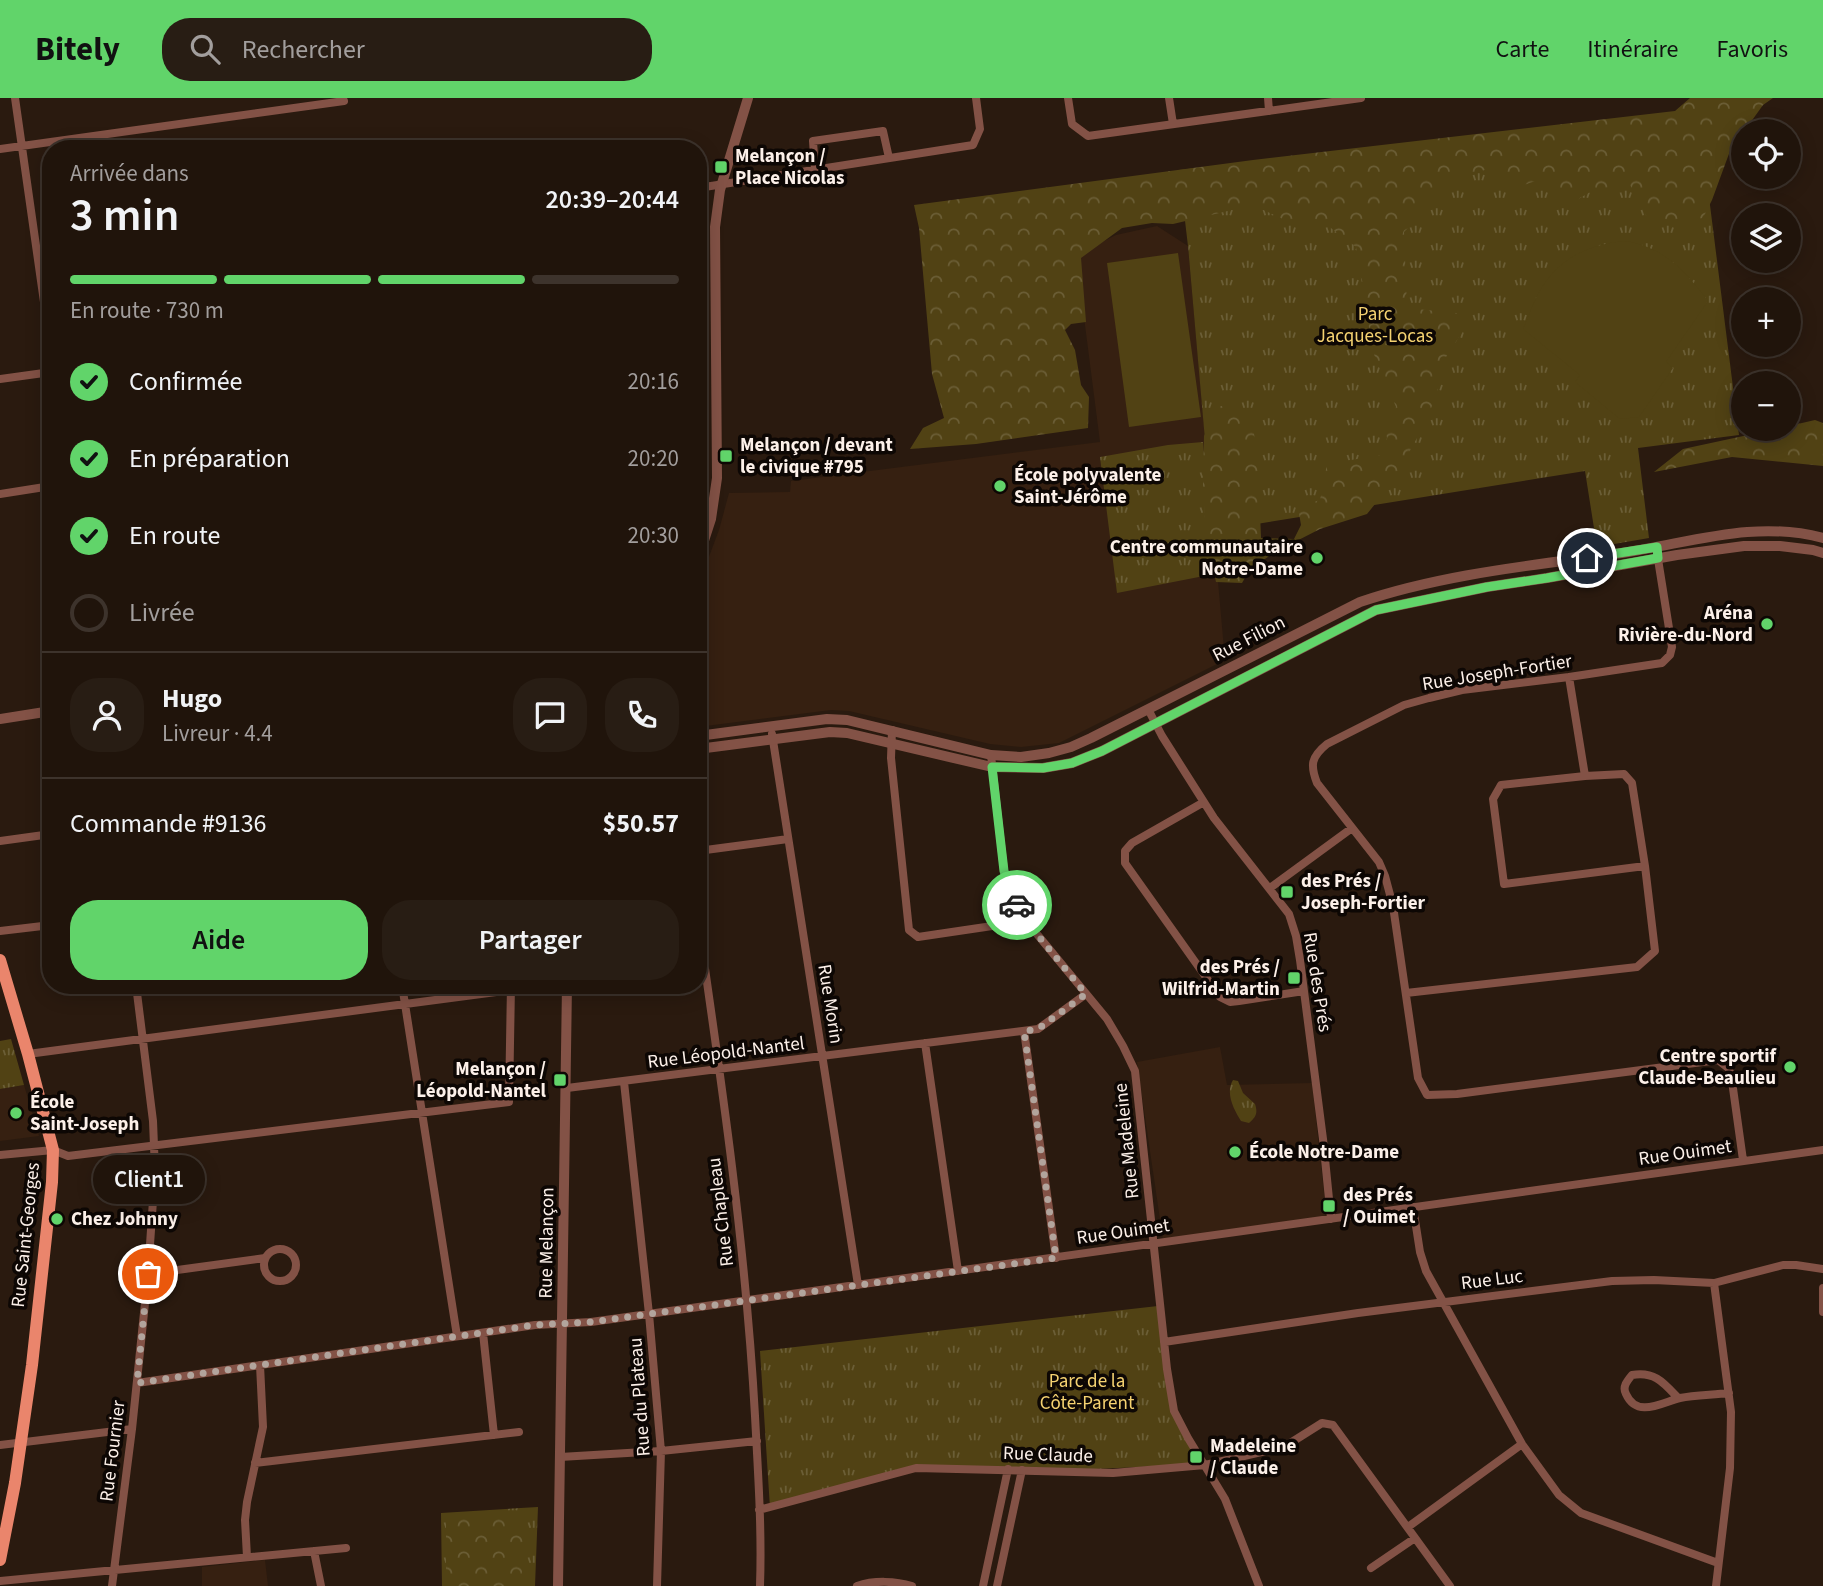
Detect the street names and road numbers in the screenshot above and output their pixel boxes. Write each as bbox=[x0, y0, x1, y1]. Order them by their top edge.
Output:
street label: Rue Filion bbox=[1208, 609, 1290, 669]
street label: Rue Joseph-Fortier bbox=[1420, 648, 1574, 698]
street label: Rue des Prés bbox=[1296, 930, 1338, 1034]
street label: Rue Morin bbox=[810, 962, 850, 1046]
street label: Rue Léopold-Nantel bbox=[646, 1030, 806, 1076]
street label: Rue Madeleine bbox=[1107, 1082, 1147, 1200]
street label: Rue Ouimet bbox=[1637, 1133, 1734, 1173]
street label: Rue Chapleau bbox=[701, 1156, 741, 1268]
street label: Rue Saint-Georges bbox=[5, 1161, 47, 1309]
street label: Rue Melançon bbox=[533, 1187, 561, 1299]
street label: Rue Ouimet bbox=[1075, 1212, 1172, 1252]
street label: Rue Luc bbox=[1459, 1263, 1525, 1297]
street label: Rue du Plateau bbox=[622, 1337, 658, 1457]
street label: Rue Fournier bbox=[93, 1398, 133, 1503]
street label: Rue Claude bbox=[1003, 1440, 1093, 1470]

